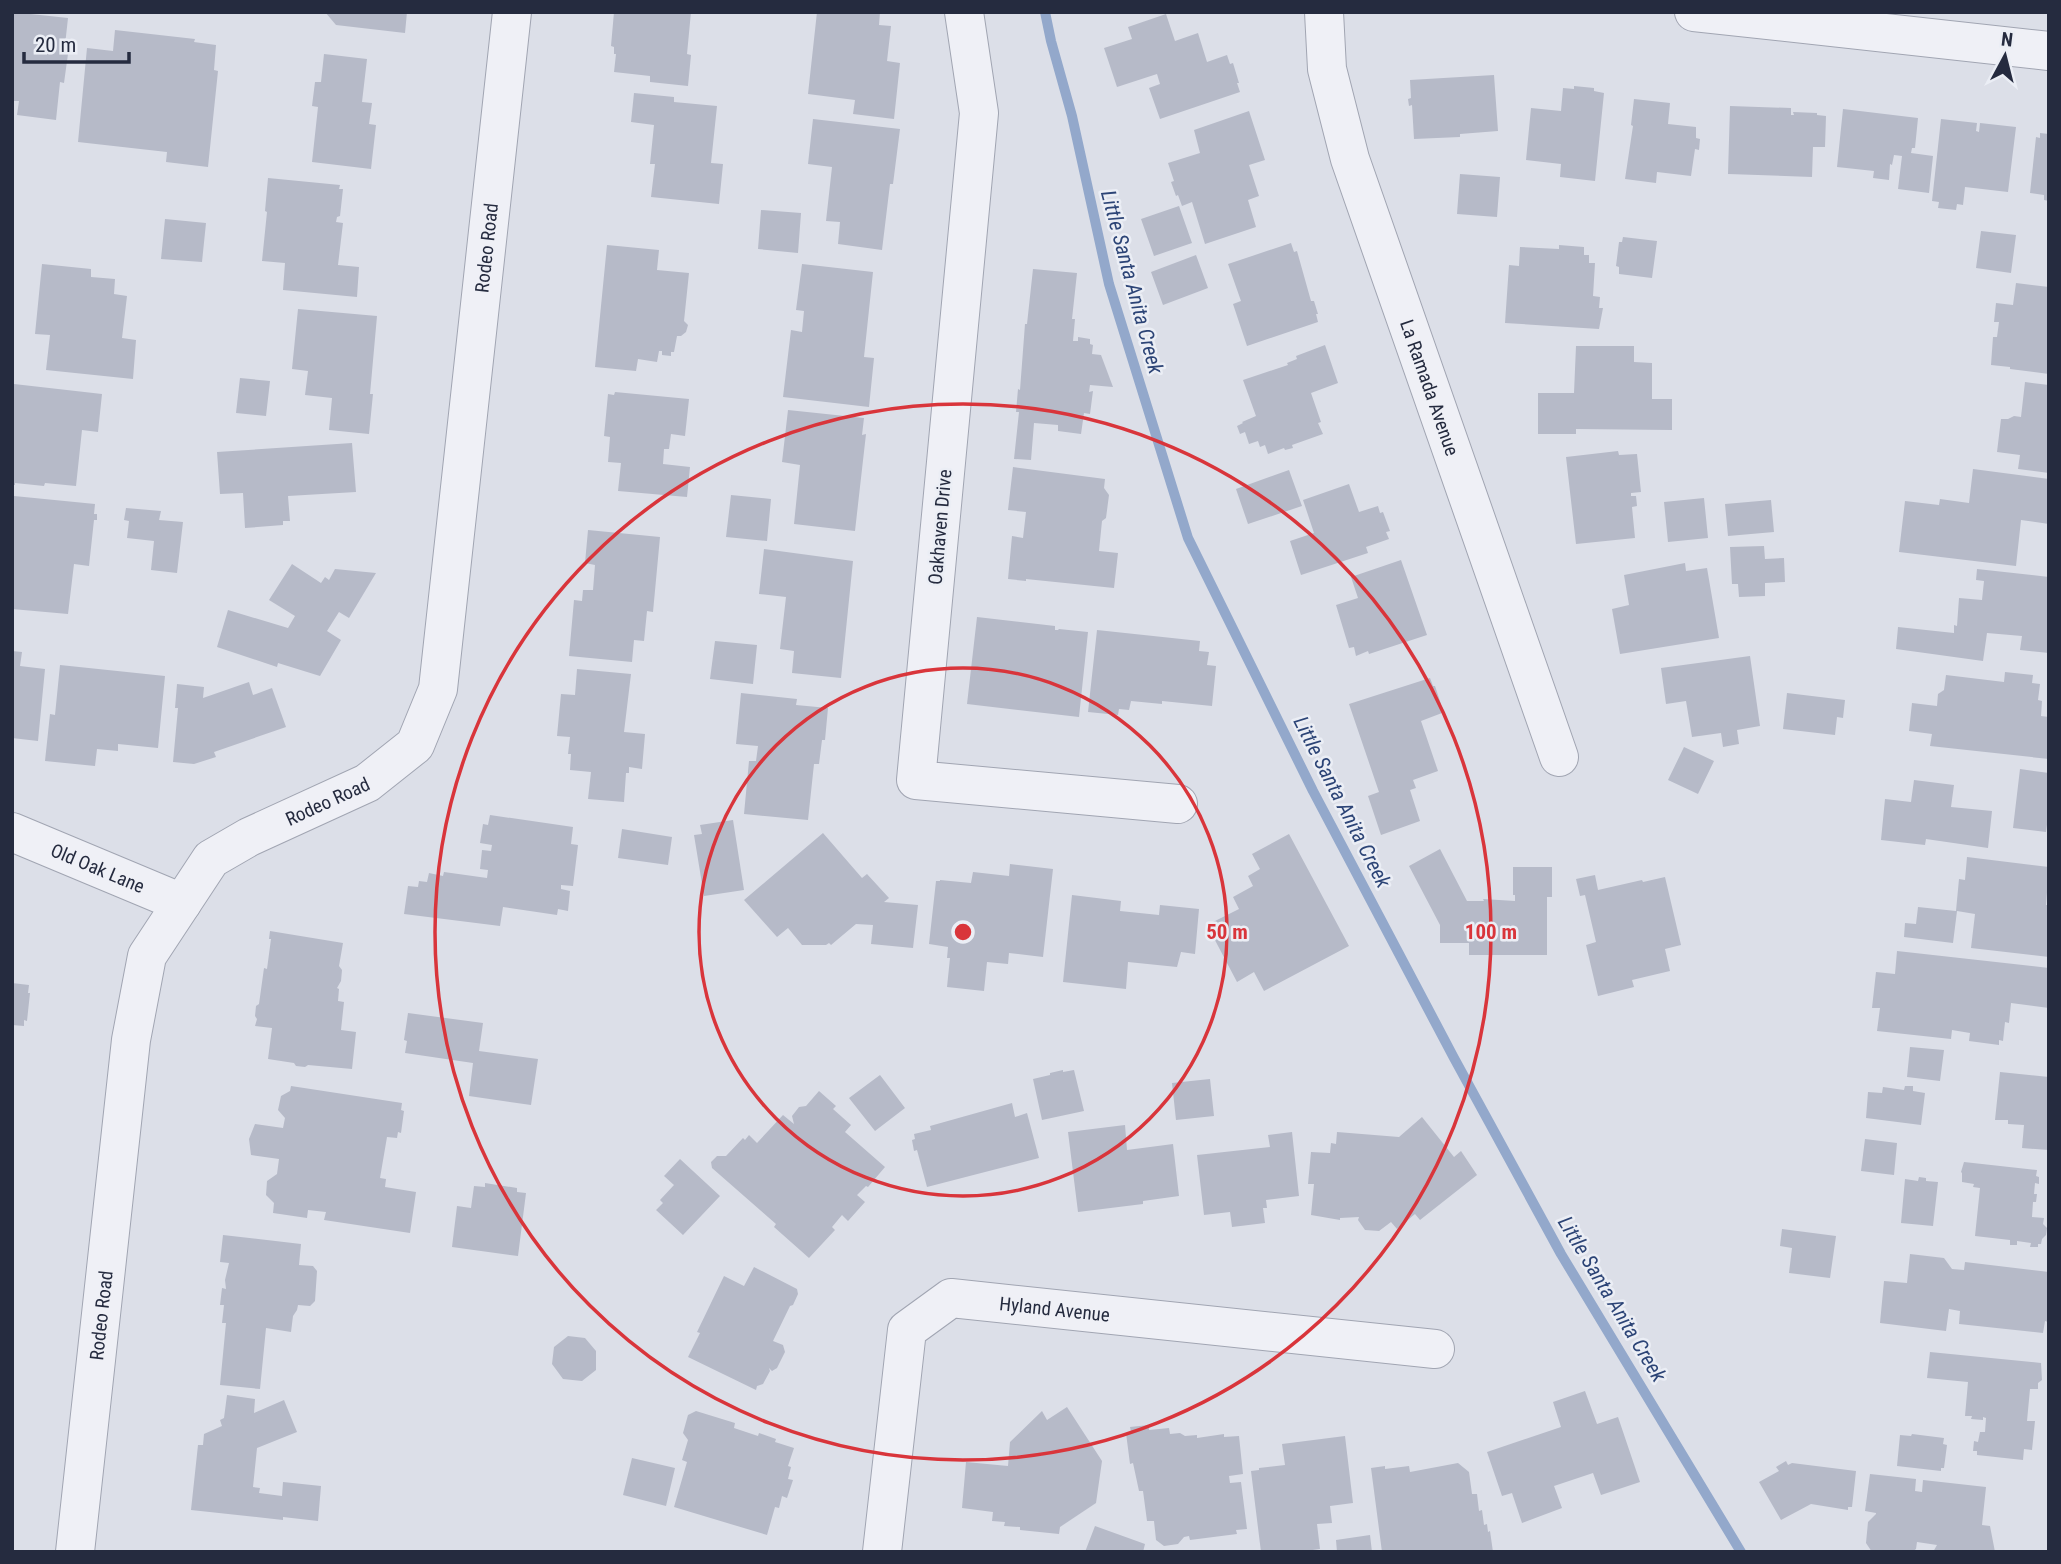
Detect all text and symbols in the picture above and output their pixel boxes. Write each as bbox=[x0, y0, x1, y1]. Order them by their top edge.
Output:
scale bar bbox=[24, 21, 130, 65]
north arrow bbox=[1970, 21, 2040, 91]
text: N bbox=[2000, 27, 2014, 52]
text: 20 m bbox=[35, 33, 76, 57]
water label: Little Santa Anita Creek bbox=[1096, 188, 1168, 377]
street label: Rodeo Road bbox=[470, 202, 503, 294]
street label: La Ramada Avenue bbox=[1395, 316, 1464, 459]
street label: Oakhaven Drive bbox=[924, 468, 957, 586]
water label: Little Santa Anita Creek bbox=[1288, 712, 1396, 892]
street label: Rodeo Road bbox=[282, 772, 373, 830]
street label: Old Oak Lane bbox=[48, 838, 148, 898]
centre of rings bbox=[951, 920, 975, 944]
text: 50 m bbox=[1206, 920, 1248, 944]
text: 100 m bbox=[1465, 920, 1517, 944]
water label: Little Santa Anita Creek bbox=[1553, 1212, 1671, 1387]
street label: Rodeo Road bbox=[85, 1269, 117, 1361]
street label: Hyland Avenue bbox=[998, 1292, 1111, 1326]

